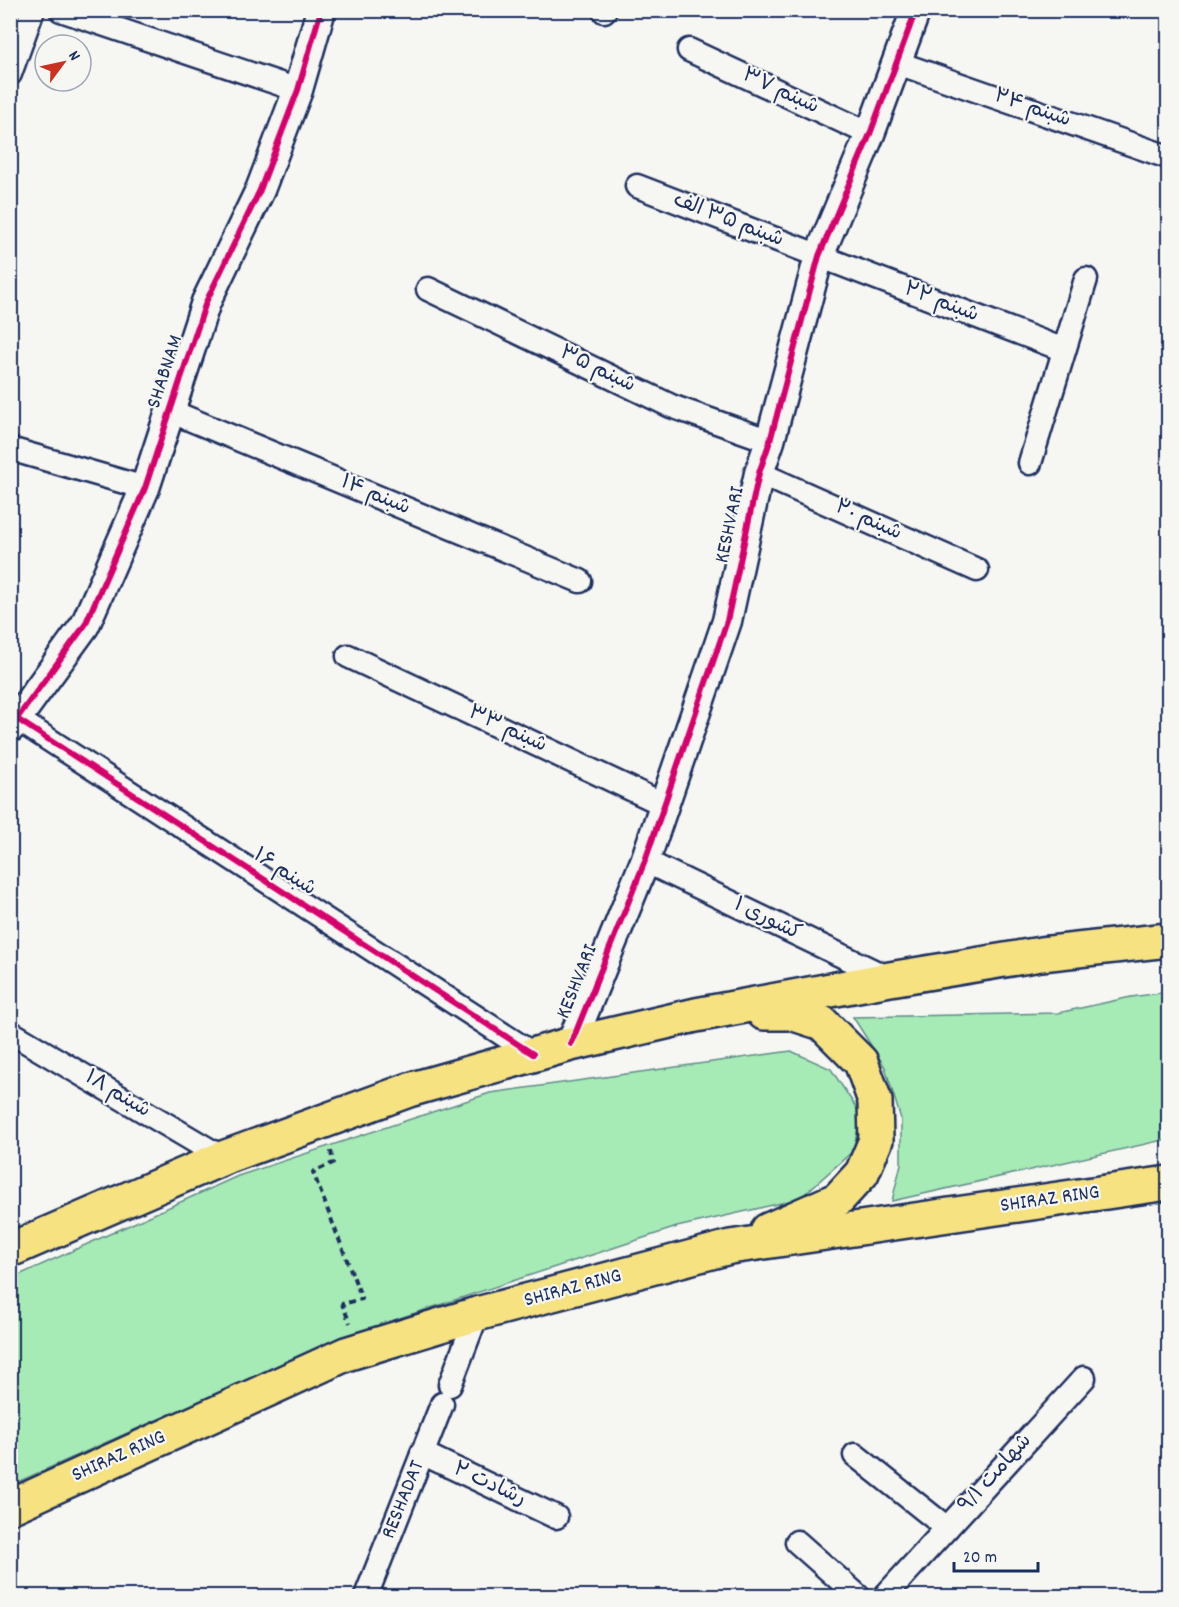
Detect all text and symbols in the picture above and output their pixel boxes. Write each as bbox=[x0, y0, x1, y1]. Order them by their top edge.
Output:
north arrow bbox=[33, 33, 93, 93]
text: N bbox=[62, 47, 85, 66]
street label: ۳۷ شبنم bbox=[737, 61, 823, 123]
street label: ۲۴ شبنم bbox=[989, 82, 1075, 136]
street label: شبنم ۳۵ الف bbox=[668, 186, 788, 256]
street label: ۲۲ شبنم bbox=[899, 275, 983, 331]
street label: SHABNAM bbox=[140, 331, 192, 413]
street label: ۳۵ شبنم bbox=[554, 339, 640, 401]
street label: ۱۴ شبنم bbox=[335, 468, 415, 524]
street label: KESHVARI bbox=[708, 483, 754, 566]
street label: ۲۰ شبنم bbox=[830, 493, 906, 549]
street label: ۳۳ شبنم bbox=[463, 699, 551, 761]
street label: ۱۶ شبنم bbox=[246, 841, 322, 905]
street label: ۱ کشوری bbox=[728, 891, 806, 949]
street label: KESHVARI bbox=[550, 940, 607, 1024]
street label: ۱۸ شبنم bbox=[78, 1064, 156, 1126]
street label: SHIRAZ RING bbox=[998, 1178, 1102, 1222]
street label: SHIRAZ RING bbox=[521, 1262, 625, 1316]
street label: SHIRAZ RING bbox=[67, 1423, 171, 1491]
street label: ۹/۱ شهامت bbox=[952, 1428, 1040, 1520]
street label: ۲ رشادت bbox=[447, 1455, 531, 1515]
street label: RESHADAT bbox=[375, 1456, 433, 1544]
scale bar bbox=[954, 1535, 1038, 1573]
text: 20 m bbox=[963, 1546, 997, 1571]

